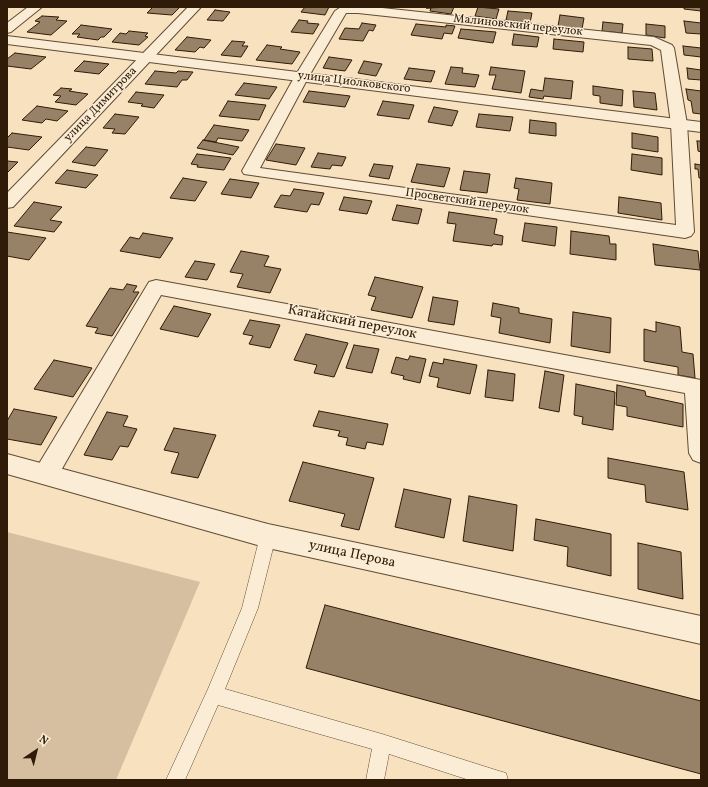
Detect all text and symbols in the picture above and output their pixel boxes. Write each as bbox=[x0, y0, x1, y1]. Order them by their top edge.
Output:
street label: Малиновский переулок bbox=[453, 12, 583, 40]
street label: улица Димитрова bbox=[62, 65, 140, 145]
street label: улица Циолковского bbox=[297, 69, 411, 97]
street label: Просветский переулок bbox=[404, 186, 530, 218]
street label: Катайский переулок bbox=[286, 302, 418, 344]
street label: улица Перова bbox=[307, 538, 397, 572]
north arrow bbox=[16, 731, 56, 771]
text: N bbox=[36, 732, 51, 749]

